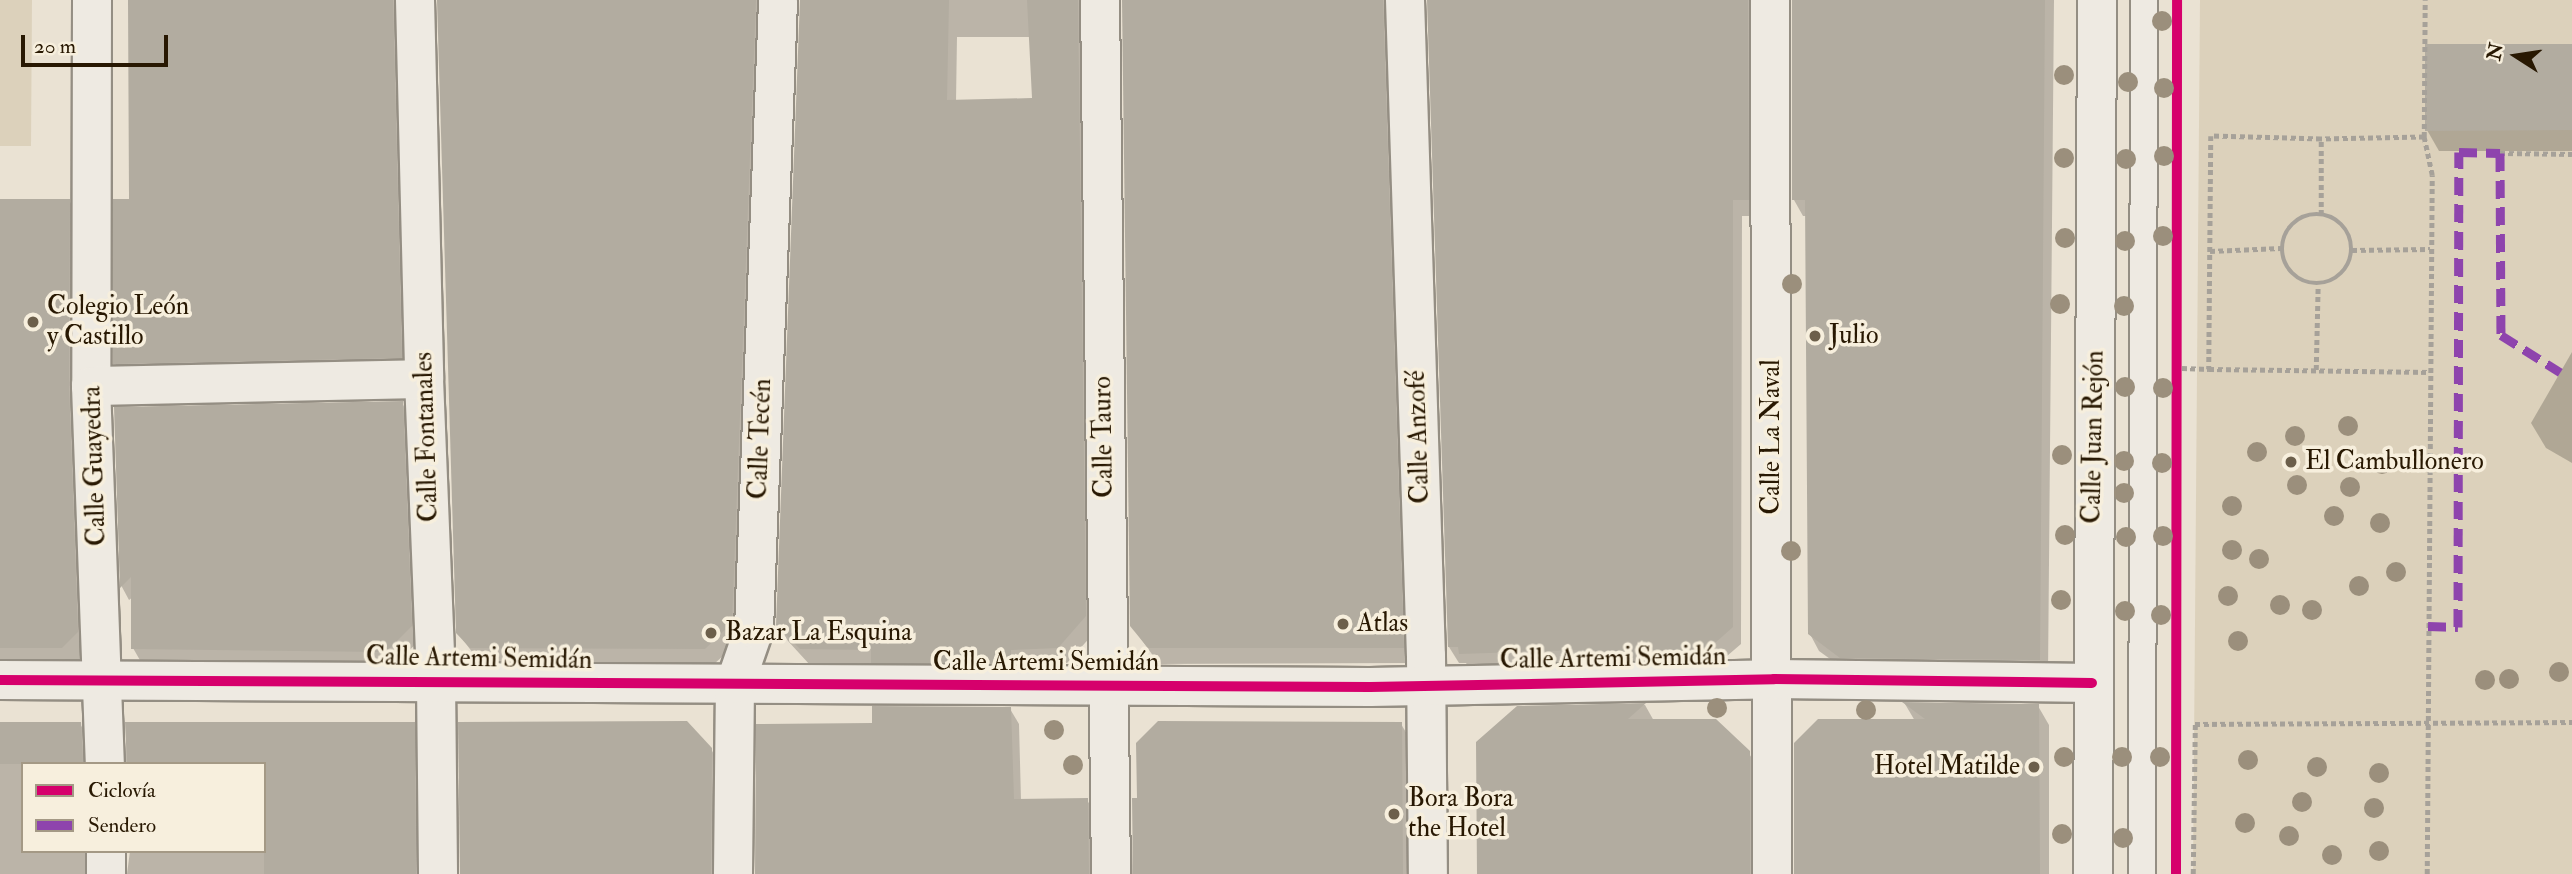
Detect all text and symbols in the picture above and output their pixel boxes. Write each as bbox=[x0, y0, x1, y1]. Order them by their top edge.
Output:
scale bar bbox=[24, 21, 172, 65]
north arrow bbox=[2481, 21, 2551, 91]
text: 20 m bbox=[34, 33, 76, 60]
text: N bbox=[2482, 41, 2509, 62]
place label: Colegio León y Castillo bbox=[47, 291, 189, 352]
marker: Colegio León y Castillo bbox=[25, 314, 41, 330]
place label: Julio bbox=[1829, 320, 1878, 352]
marker: Julio bbox=[1807, 328, 1823, 344]
street label: Calle Juan Rejón bbox=[2077, 350, 2111, 524]
street label: Calle Fontanales bbox=[408, 351, 446, 523]
street label: Calle La Naval bbox=[1756, 359, 1788, 515]
street label: Calle Anzofé bbox=[1401, 370, 1437, 504]
street label: Calle Tauro bbox=[1087, 376, 1121, 498]
street label: Calle Tecén bbox=[743, 378, 779, 500]
street label: Calle Guayedra bbox=[77, 385, 113, 547]
place label: El Cambullonero bbox=[2305, 446, 2484, 478]
marker: El Cambullonero bbox=[2283, 454, 2299, 470]
place label: Atlas bbox=[1357, 608, 1408, 640]
marker: Atlas bbox=[1335, 616, 1351, 632]
place label: Bazar La Esquina bbox=[725, 617, 912, 649]
marker: Bazar La Esquina bbox=[703, 625, 719, 641]
street label: Calle Artemi Semidán bbox=[366, 641, 592, 677]
street label: Calle Artemi Semidán bbox=[1500, 641, 1726, 677]
street label: Calle Artemi Semidán bbox=[933, 647, 1159, 679]
place label: Hotel Matilde bbox=[1874, 751, 2020, 783]
marker: Hotel Matilde bbox=[2026, 759, 2042, 775]
legend bbox=[21, 762, 266, 853]
text: Ciclovía bbox=[88, 777, 156, 804]
place label: Bora Bora the Hotel bbox=[1408, 783, 1513, 844]
marker: Bora Bora the Hotel bbox=[1386, 806, 1402, 822]
text: Sendero bbox=[88, 812, 156, 839]

